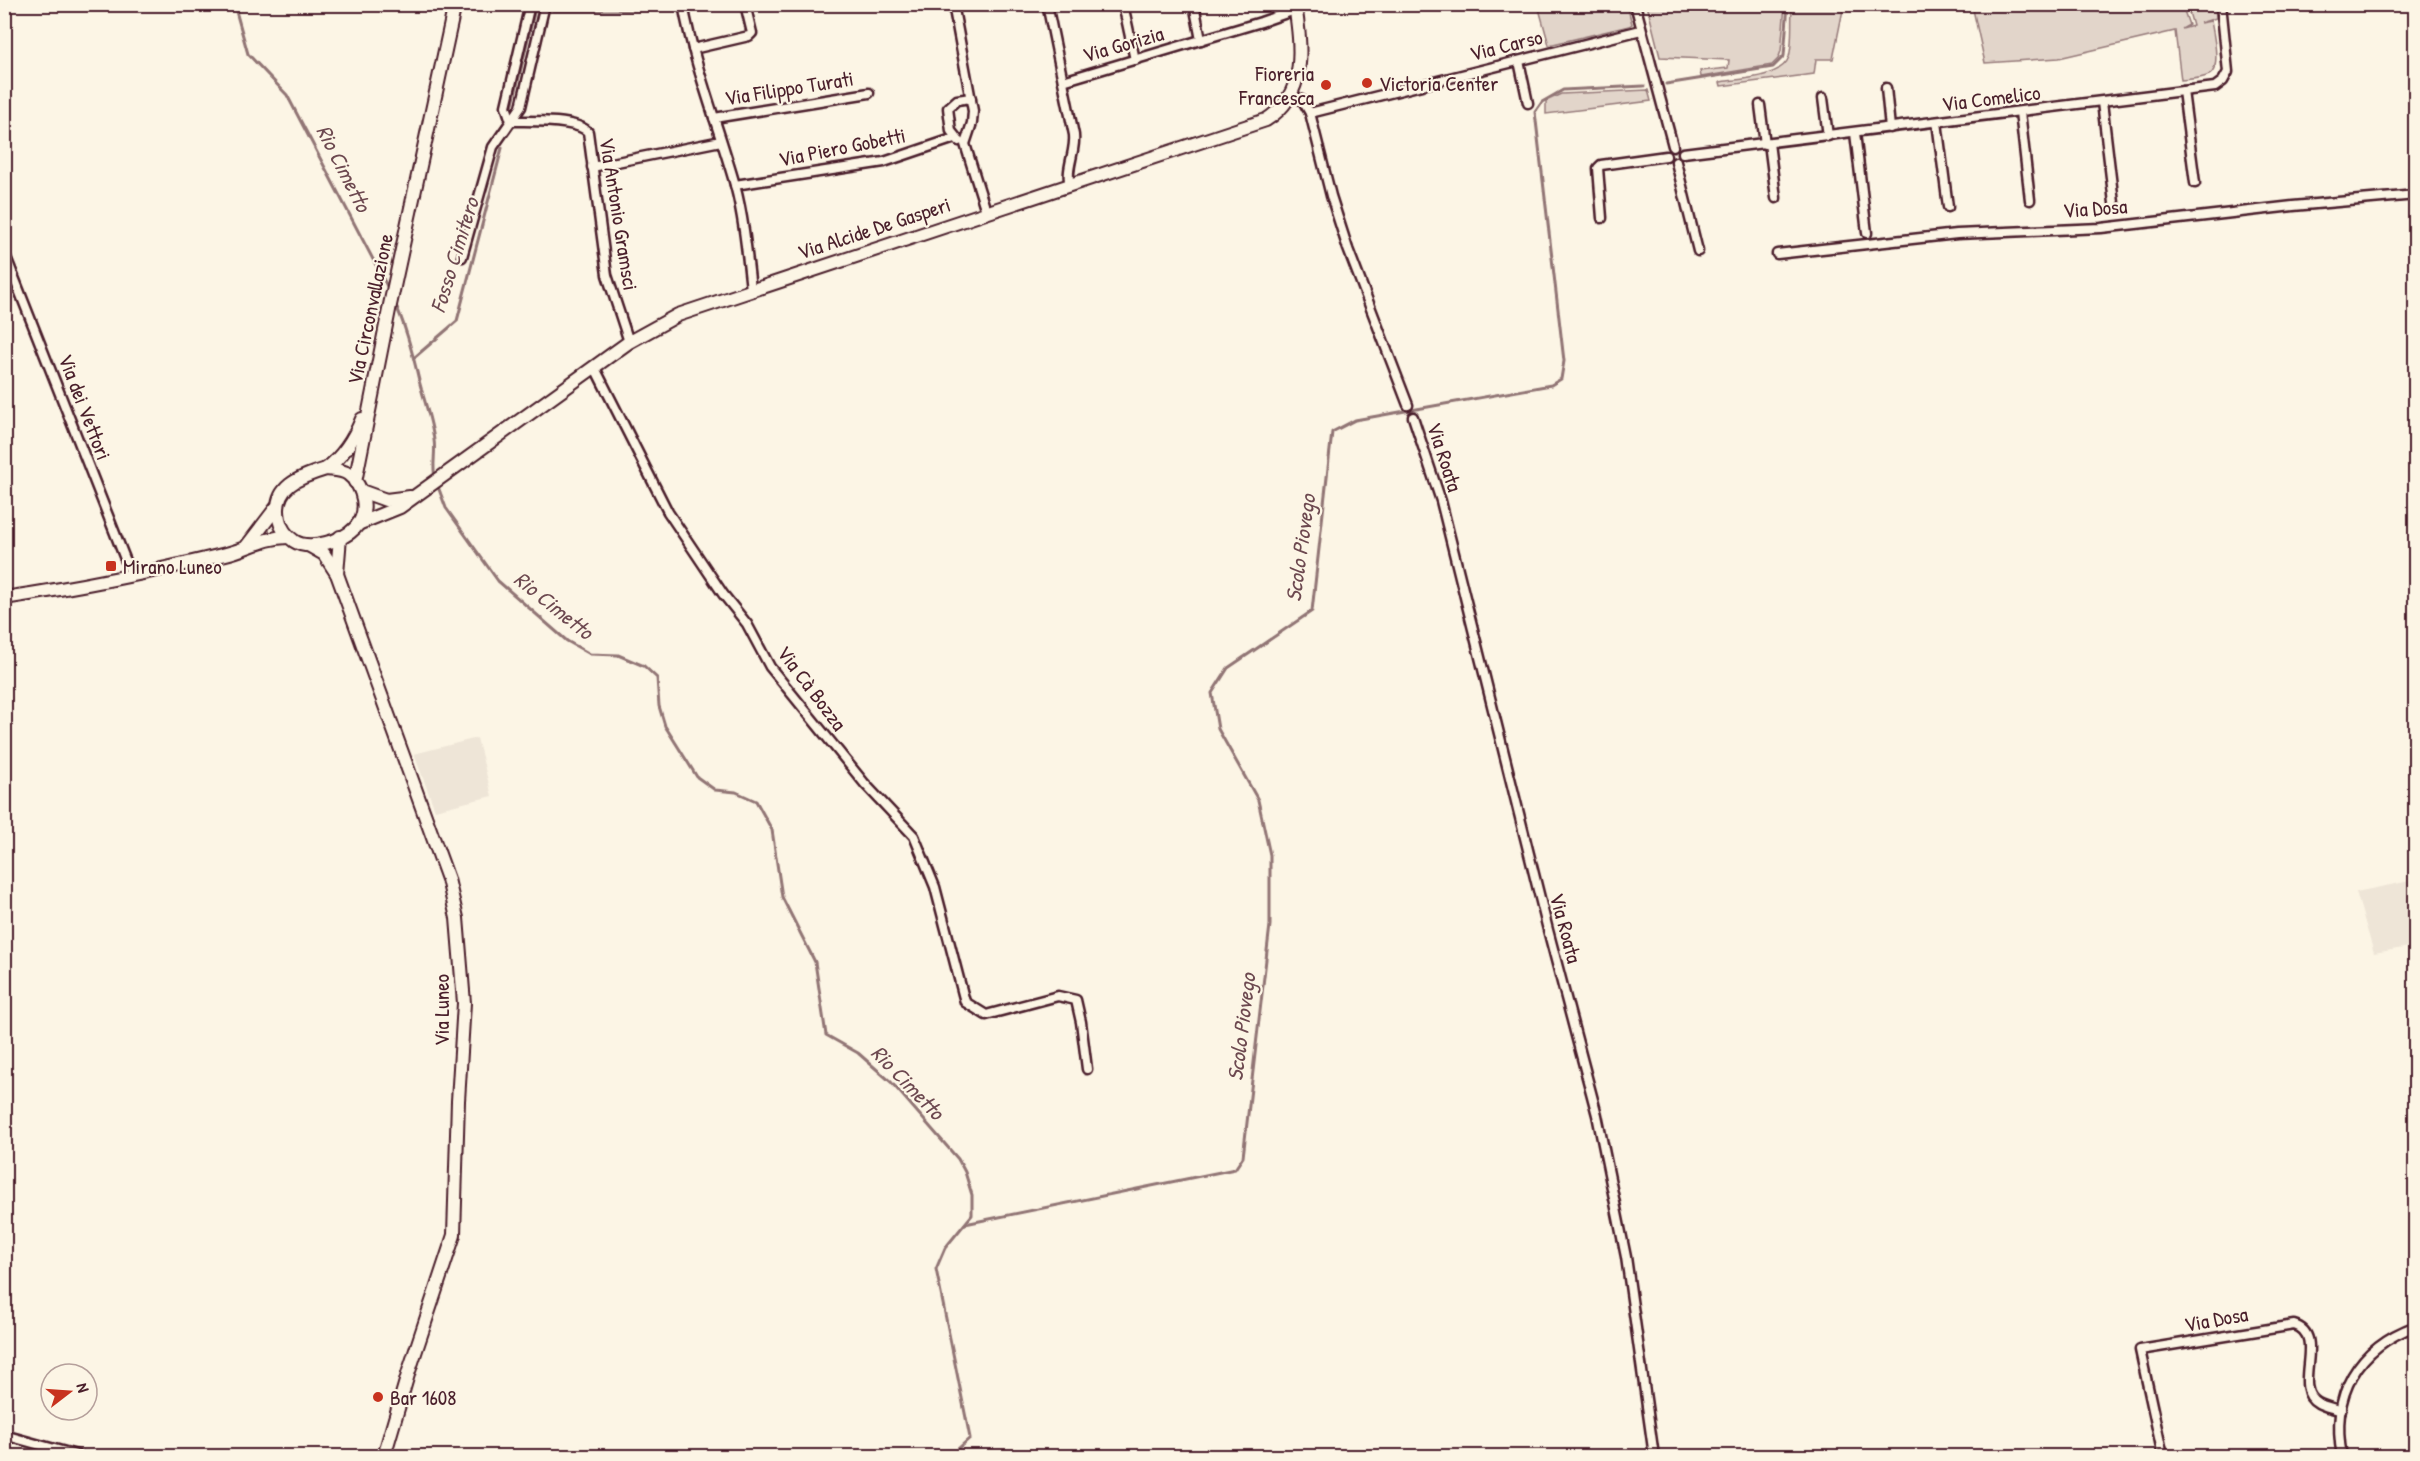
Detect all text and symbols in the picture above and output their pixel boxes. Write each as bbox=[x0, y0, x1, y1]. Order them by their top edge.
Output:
street label: Via Gorizia bbox=[1079, 19, 1167, 69]
street label: Via Carso bbox=[1467, 22, 1545, 68]
place label: Fioreria Francesca bbox=[1238, 59, 1314, 112]
street label: Via Filippo Turati bbox=[722, 63, 856, 113]
place label: Victoria Center bbox=[1379, 69, 1498, 98]
marker: Victoria Center bbox=[1360, 76, 1374, 90]
marker: Fioreria Francesca bbox=[1319, 78, 1333, 92]
street label: Via Comelico bbox=[1940, 78, 2042, 118]
water label: Rio Cimetto bbox=[309, 120, 380, 218]
street label: Via Piero Gobetti bbox=[776, 120, 908, 174]
street label: Via Antonio Gramsci bbox=[593, 136, 645, 292]
street label: Via Alcide De Gasperi bbox=[794, 190, 954, 266]
street label: Via Dosa bbox=[2062, 191, 2128, 225]
water label: Fosso Cimitero bbox=[422, 192, 486, 316]
street label: Via Circonvallazione bbox=[340, 231, 400, 387]
street label: Via dei Vettori bbox=[51, 350, 119, 464]
street label: Via Roata bbox=[1420, 419, 1470, 495]
water label: Scolo Piovego bbox=[1278, 490, 1323, 604]
place label: Mirano Luneo bbox=[123, 552, 222, 581]
marker: Mirano Luneo bbox=[104, 559, 118, 573]
water label: Rio Cimetto bbox=[508, 564, 601, 647]
street label: Via Cà Bozza bbox=[770, 640, 854, 736]
street label: Via Roata bbox=[1543, 890, 1589, 966]
water label: Scolo Piovego bbox=[1220, 970, 1263, 1082]
street label: Via Luneo bbox=[427, 974, 456, 1046]
water label: Rio Cimetto bbox=[865, 1038, 953, 1128]
street label: Via Dosa bbox=[2182, 1299, 2250, 1339]
north arrow bbox=[39, 1362, 99, 1422]
text: N bbox=[72, 1380, 95, 1395]
place label: Bar 1608 bbox=[390, 1383, 456, 1412]
marker: Bar 1608 bbox=[371, 1390, 385, 1404]

